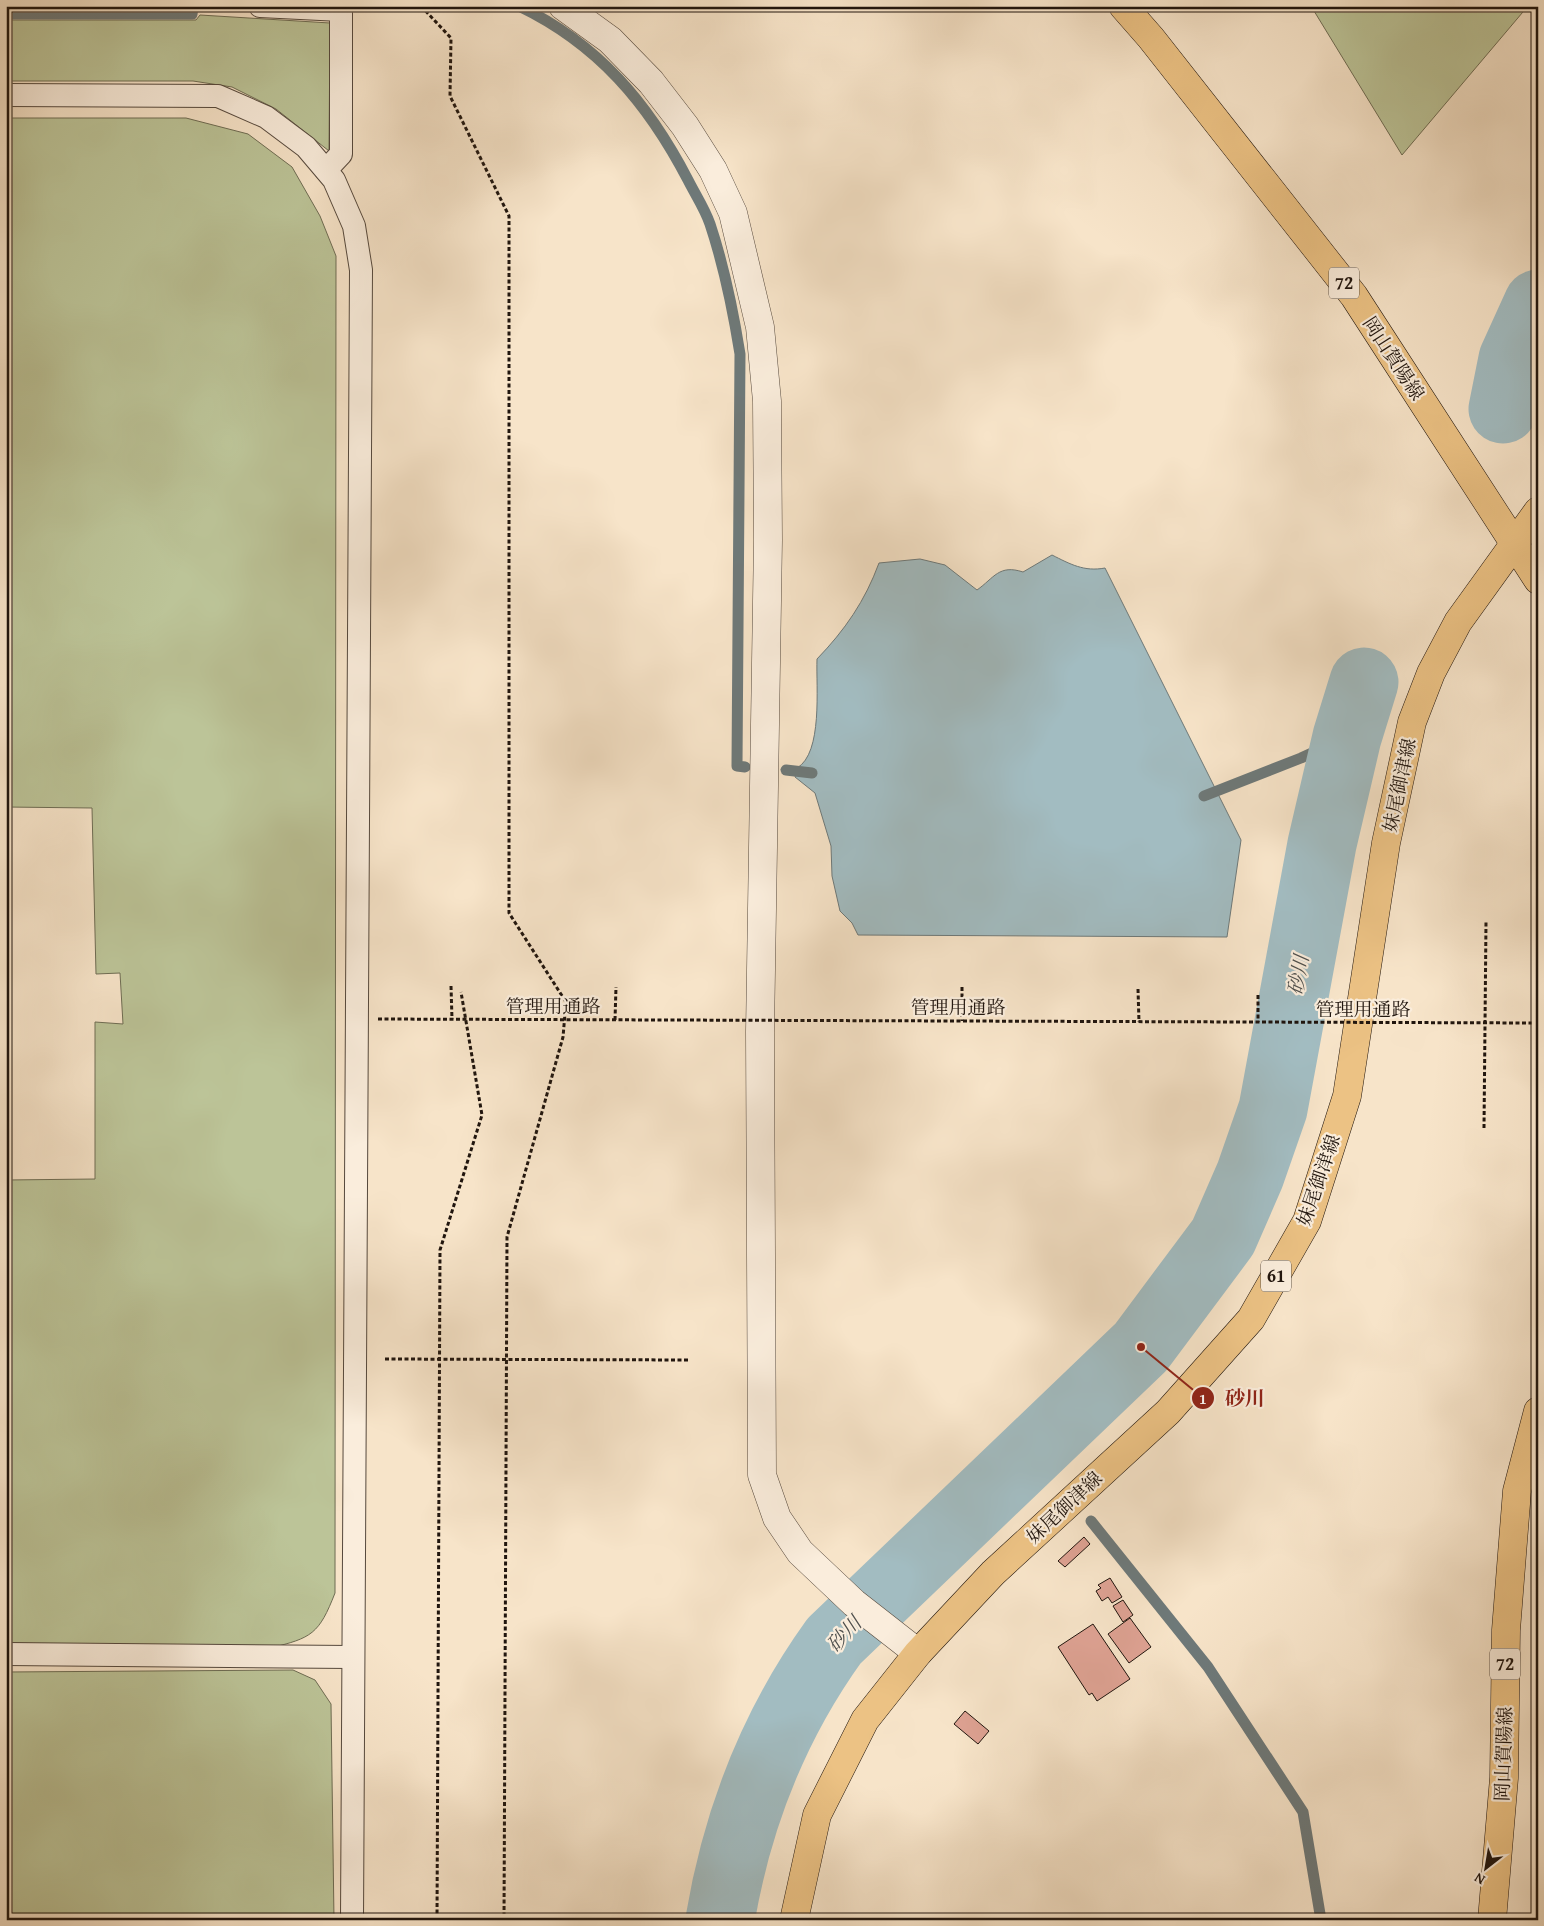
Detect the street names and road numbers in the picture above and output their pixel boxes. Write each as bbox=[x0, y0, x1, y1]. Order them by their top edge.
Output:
road number: 72 bbox=[1329, 268, 1359, 298]
street label: 岡山賀陽線 bbox=[1356, 311, 1432, 405]
street label: 妹尾御津線 bbox=[1375, 736, 1423, 834]
street label: 管理用通路 bbox=[505, 992, 601, 1020]
street label: 管理用通路 bbox=[910, 993, 1006, 1021]
street label: 管理用通路 bbox=[1315, 995, 1411, 1023]
street label: 妹尾御津線 bbox=[1289, 1131, 1347, 1229]
road number: 61 bbox=[1261, 1260, 1291, 1292]
street label: 妹尾御津線 bbox=[1020, 1464, 1108, 1550]
road number: 72 bbox=[1490, 1648, 1520, 1680]
street label: 岡山賀陽線 bbox=[1487, 1706, 1519, 1802]

